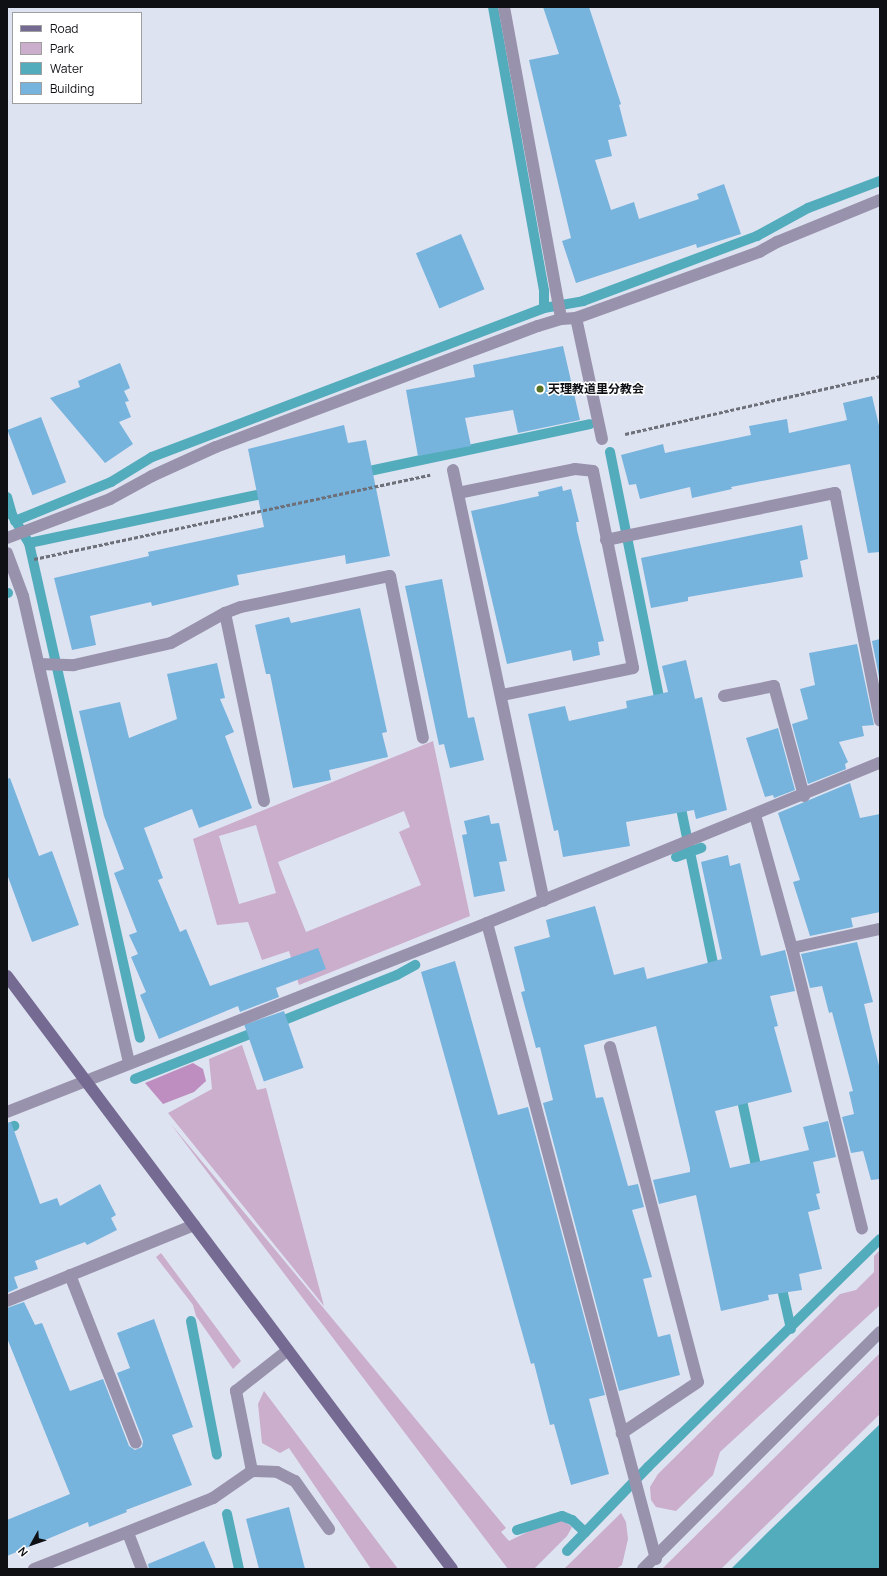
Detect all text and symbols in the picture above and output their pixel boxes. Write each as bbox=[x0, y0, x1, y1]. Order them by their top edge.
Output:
legend bbox=[12, 12, 142, 104]
text: Road bbox=[50, 20, 78, 37]
text: Park bbox=[50, 40, 74, 57]
text: Water bbox=[50, 60, 83, 77]
text: Building bbox=[50, 80, 94, 97]
place label: 天理教道里分教会 bbox=[548, 382, 644, 396]
marker: 天理教道里分教会 bbox=[535, 384, 545, 394]
north arrow bbox=[12, 1524, 52, 1564]
text: N bbox=[14, 1544, 31, 1560]

